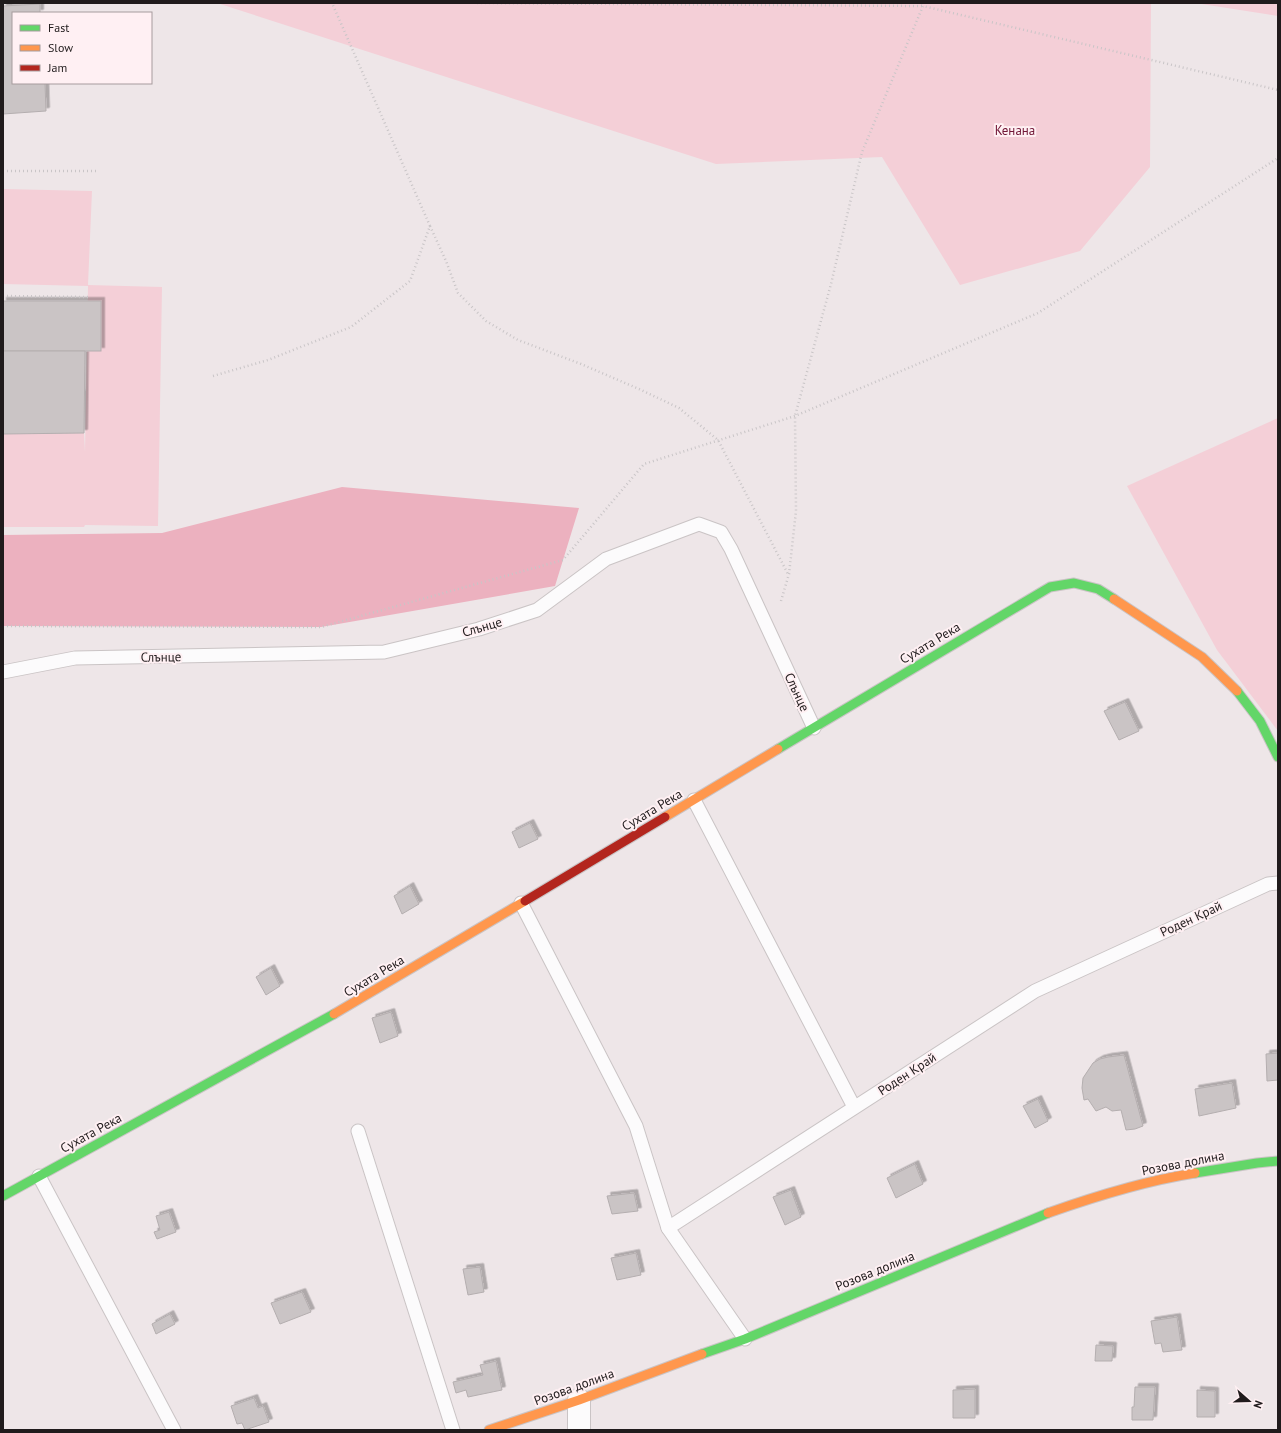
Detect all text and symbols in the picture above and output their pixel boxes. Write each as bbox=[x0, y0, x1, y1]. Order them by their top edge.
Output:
legend bbox=[12, 12, 152, 84]
text: Fast bbox=[48, 20, 69, 35]
text: Slow bbox=[48, 40, 73, 55]
text: Jam bbox=[47, 60, 67, 75]
park label: Кенана bbox=[995, 122, 1035, 139]
street label: Слънце bbox=[460, 613, 504, 641]
street label: Сухата Река bbox=[897, 618, 963, 668]
street label: Слънце bbox=[140, 648, 182, 666]
street label: Слънце bbox=[781, 670, 813, 714]
street label: Сухата Река bbox=[619, 785, 685, 835]
street label: Роден Край bbox=[1157, 897, 1225, 941]
street label: Сухата Река bbox=[341, 951, 407, 1001]
street label: Роден Край bbox=[875, 1049, 939, 1099]
street label: Сухата Река bbox=[57, 1109, 125, 1157]
street label: Розова долина bbox=[1140, 1147, 1226, 1179]
street label: Розова долина bbox=[833, 1247, 917, 1295]
street label: Розова долина bbox=[532, 1365, 616, 1409]
north arrow bbox=[1229, 1381, 1269, 1421]
text: N bbox=[1251, 1399, 1266, 1410]

